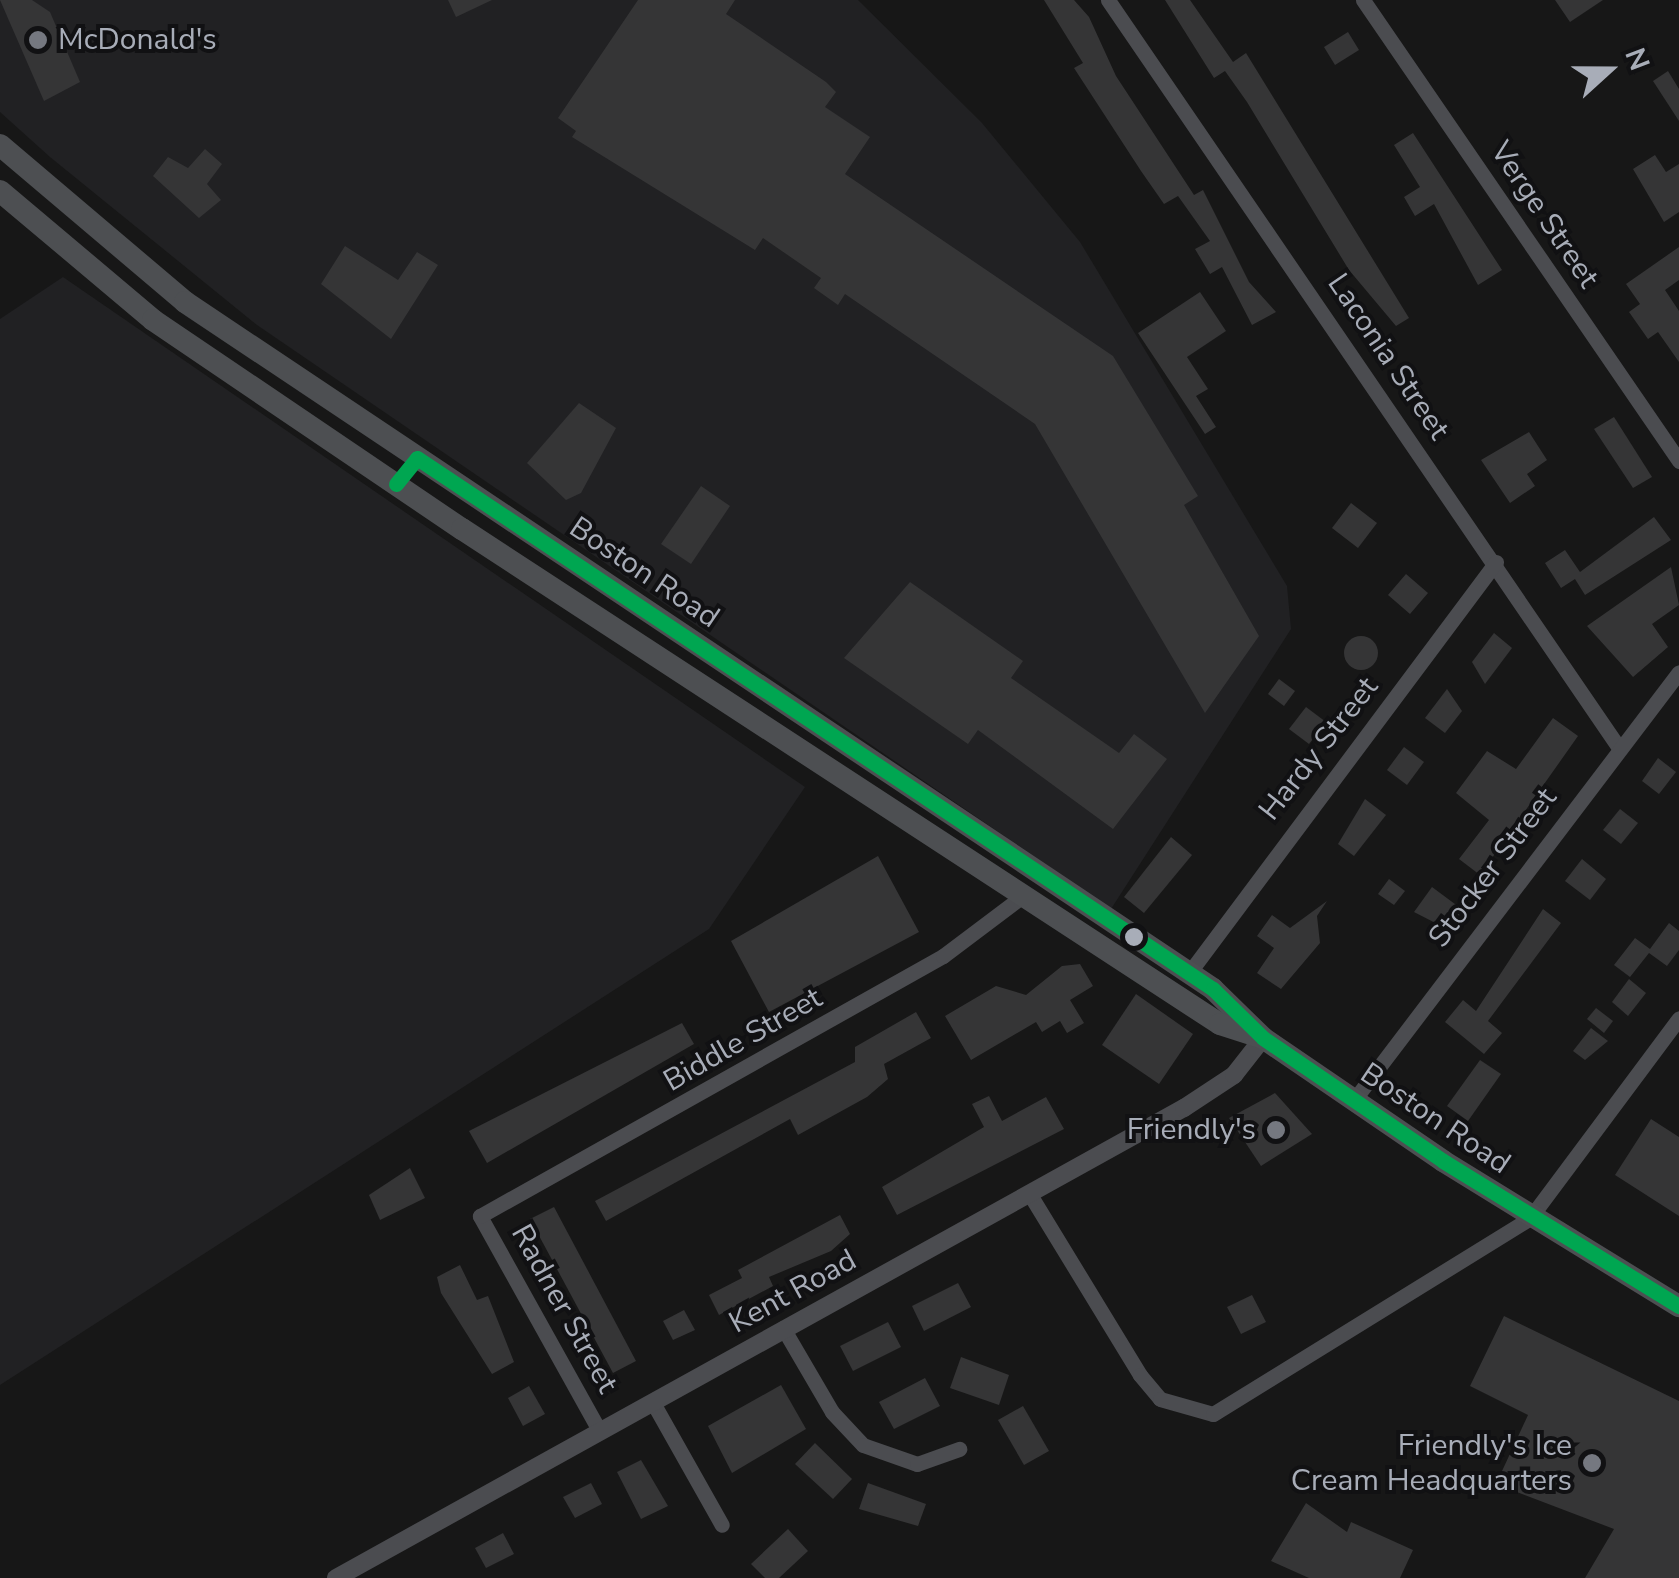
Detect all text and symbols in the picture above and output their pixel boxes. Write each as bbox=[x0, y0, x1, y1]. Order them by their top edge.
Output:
north arrow bbox=[1559, 20, 1659, 120]
place label: McDonald's bbox=[58, 22, 217, 58]
marker: McDonald's bbox=[27, 29, 49, 51]
text: N bbox=[1616, 43, 1658, 76]
street label: Verge Street bbox=[1482, 135, 1606, 295]
street label: Laconia Street bbox=[1319, 267, 1457, 447]
street label: Boston Road bbox=[562, 510, 726, 636]
street label: Hardy Street bbox=[1252, 670, 1386, 828]
street label: Stocker Street bbox=[1421, 781, 1565, 955]
unlabelled marker bbox=[1124, 927, 1144, 947]
street label: Biddle Street bbox=[658, 980, 828, 1100]
street label: Boston Road bbox=[1353, 1056, 1517, 1182]
place label: Friendly's bbox=[1127, 1112, 1256, 1148]
marker: Friendly's bbox=[1265, 1119, 1287, 1141]
street label: Radner Street bbox=[503, 1219, 625, 1399]
street label: Kent Road bbox=[723, 1242, 863, 1342]
place label: Friendly's Ice Cream Headquarters bbox=[1291, 1428, 1572, 1498]
marker: Friendly's Ice Cream Headquarters bbox=[1581, 1452, 1603, 1474]

